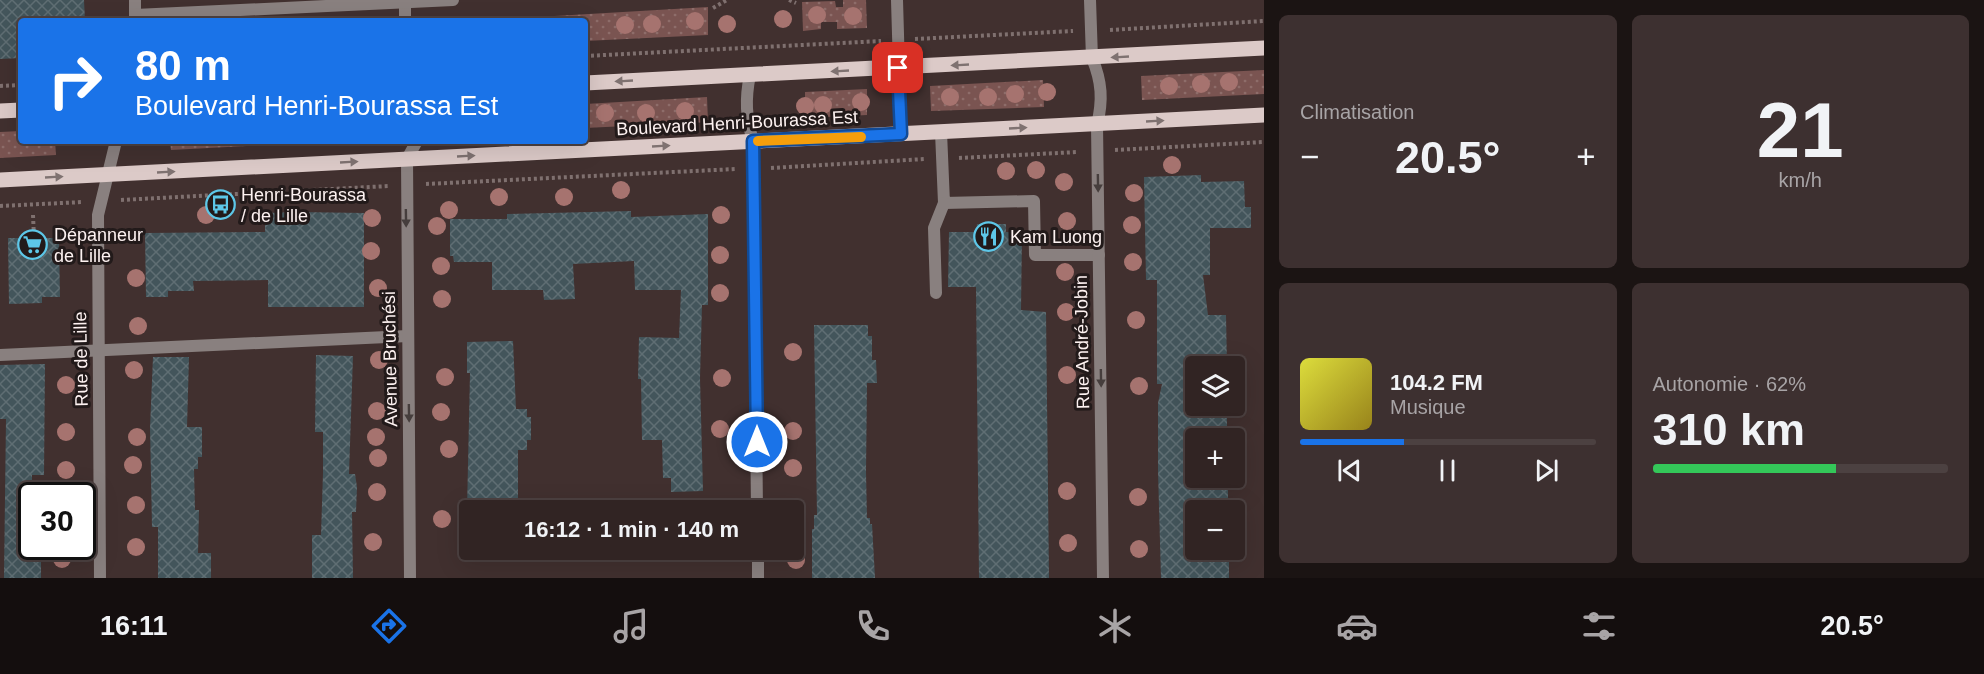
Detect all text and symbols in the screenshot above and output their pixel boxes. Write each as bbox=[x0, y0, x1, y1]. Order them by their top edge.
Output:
icon: right bbox=[36, 42, 114, 120]
text: 80 m bbox=[135, 42, 231, 89]
pin bbox=[872, 42, 923, 93]
icon: arrive bbox=[881, 51, 914, 84]
one-way arrow bbox=[1111, 52, 1130, 61]
one-way arrow bbox=[950, 61, 969, 70]
one-way arrow bbox=[831, 66, 850, 75]
one-way arrow bbox=[615, 77, 634, 86]
text: 21 bbox=[1757, 86, 1844, 174]
text: Boulevard Henri-Bourassa Est bbox=[135, 91, 498, 121]
text: Climatisation bbox=[1300, 101, 1414, 123]
street label: Boulevard Henri-Bourassa Est bbox=[616, 107, 858, 139]
one-way arrow bbox=[1146, 116, 1165, 126]
one-way arrow bbox=[1009, 124, 1028, 133]
text: 20.5° bbox=[1395, 132, 1501, 183]
text: − bbox=[1300, 138, 1319, 175]
text: + bbox=[1576, 138, 1596, 175]
one-way arrow bbox=[651, 142, 670, 151]
one-way arrow bbox=[456, 152, 475, 161]
one-way arrow bbox=[340, 158, 359, 167]
one-way arrow bbox=[156, 167, 175, 176]
text: km/h bbox=[1779, 169, 1822, 191]
one-way arrow bbox=[44, 173, 63, 182]
one-way arrow bbox=[1093, 174, 1103, 193]
place label: Henri-Bourassa / de Lille bbox=[241, 185, 367, 226]
bus stop icon: Henri-Bourassa / de Lille bbox=[204, 189, 236, 221]
one-way arrow bbox=[401, 208, 411, 227]
restaurant icon: Kam Luong bbox=[973, 221, 1005, 253]
place label: Dépanneur de Lille bbox=[54, 225, 143, 266]
place label: Kam Luong bbox=[1010, 227, 1102, 247]
supermarket icon: Dépanneur de Lille bbox=[17, 229, 49, 261]
street label: Rue André-Jobin bbox=[1071, 275, 1093, 409]
street label: Avenue Bruchési bbox=[379, 291, 401, 427]
street label: Rue de Lille bbox=[70, 311, 92, 407]
map controls bbox=[1185, 356, 1245, 560]
button: layers bbox=[1185, 356, 1245, 416]
one-way arrow bbox=[1096, 369, 1106, 388]
text: 104.2 FM bbox=[1390, 370, 1483, 395]
text: Autonomie · 62% bbox=[1653, 373, 1806, 395]
text: Musique bbox=[1390, 396, 1466, 418]
one-way arrow bbox=[404, 403, 413, 422]
text: 310 km bbox=[1653, 404, 1805, 455]
position arrow bbox=[725, 410, 789, 474]
button: + bbox=[1185, 428, 1245, 488]
icon: previous bbox=[1333, 454, 1366, 487]
icon: pause bbox=[1431, 454, 1464, 487]
icon: next bbox=[1530, 454, 1563, 487]
speed limit sign: 30 bbox=[18, 482, 96, 560]
button: − bbox=[1185, 500, 1245, 560]
text: 16:12 · 1 min · 140 m bbox=[524, 517, 739, 542]
icon: directions bbox=[368, 605, 410, 647]
icon: music bbox=[610, 605, 652, 647]
icon: phone bbox=[852, 605, 894, 647]
icon: climate bbox=[1094, 605, 1136, 647]
icon: car bbox=[1336, 605, 1378, 647]
icon: filters bbox=[1578, 605, 1620, 647]
text: 16:11 bbox=[100, 611, 168, 641]
text: 20.5° bbox=[1821, 611, 1884, 641]

